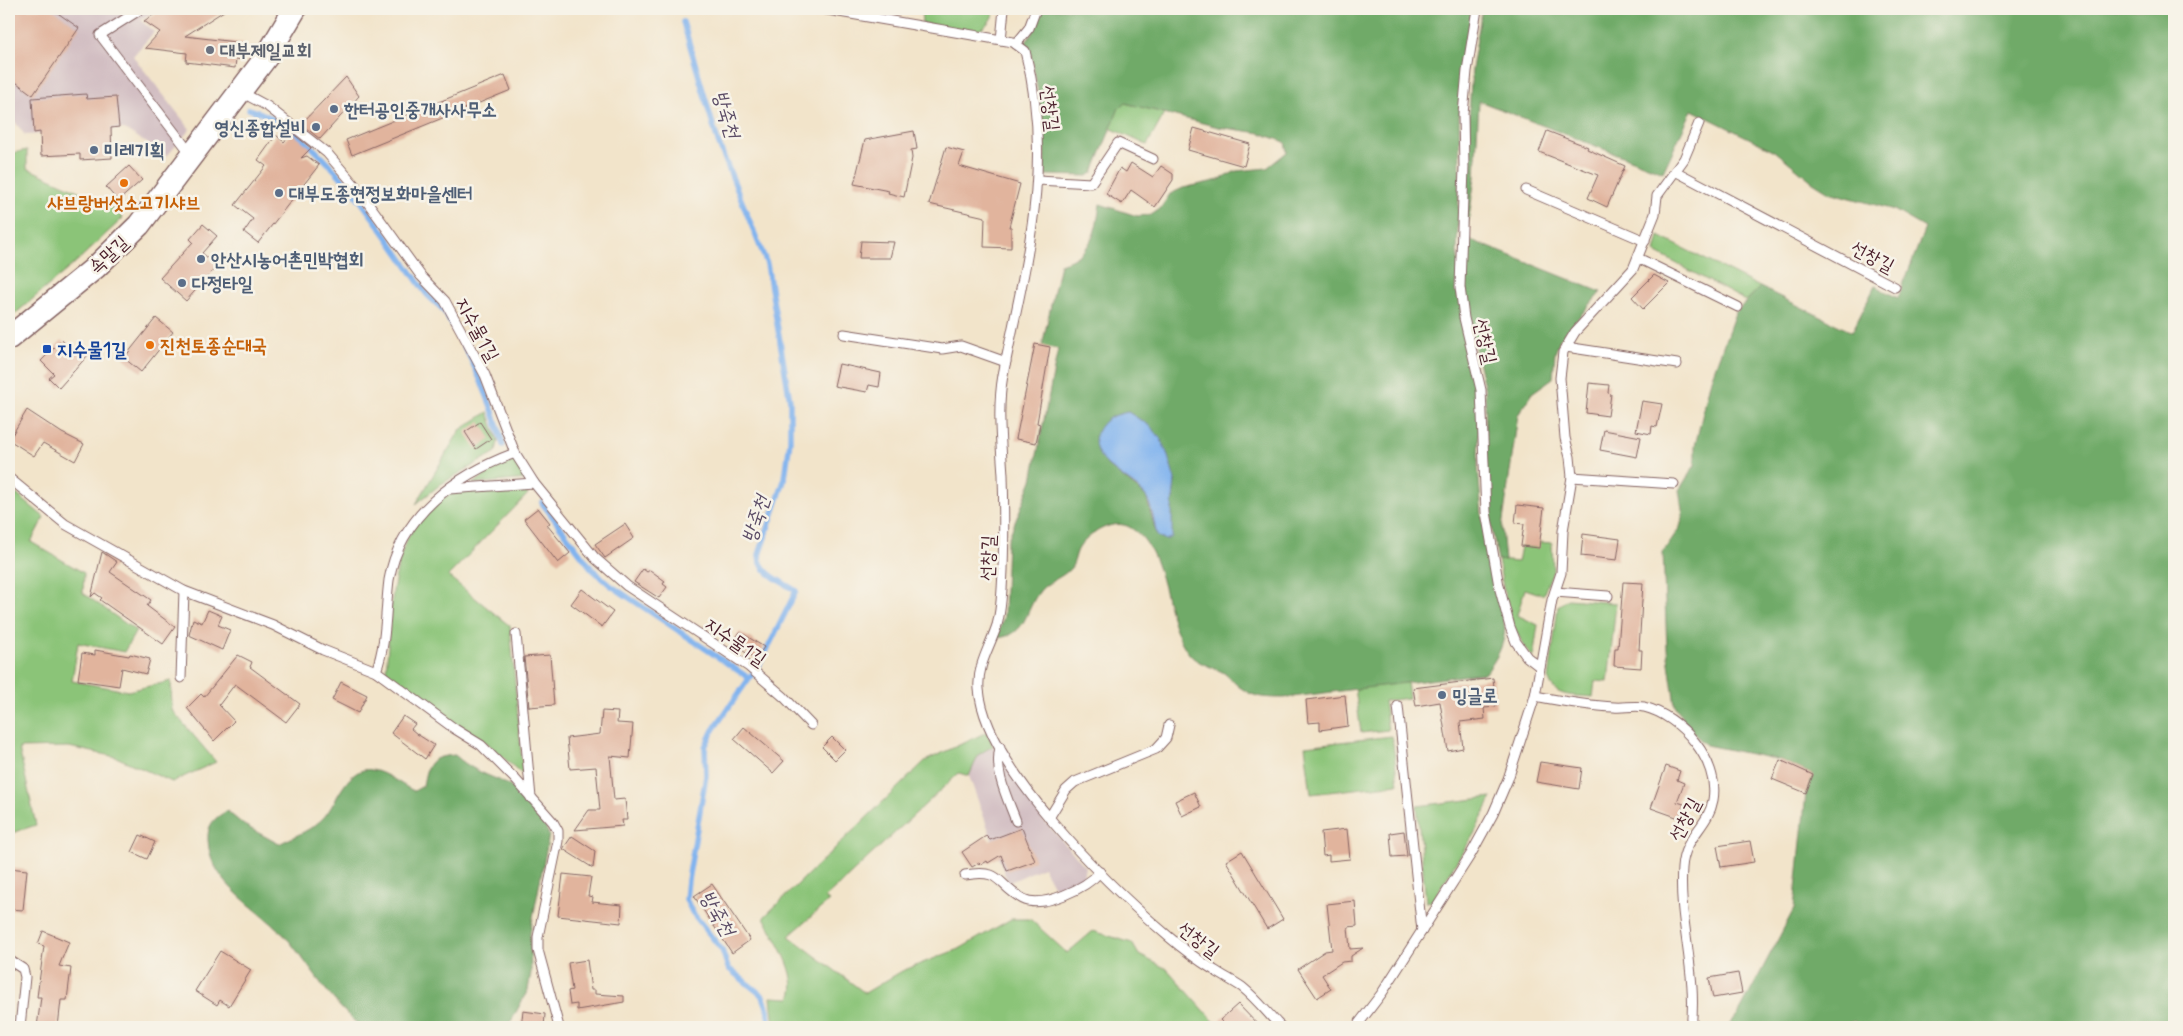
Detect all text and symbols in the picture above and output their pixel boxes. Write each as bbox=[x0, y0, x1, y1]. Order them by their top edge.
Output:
place label: 대부제일교회 bbox=[220, 39, 312, 64]
marker: 대부제일교회 bbox=[204, 44, 216, 56]
street label: 선창길 bbox=[1034, 84, 1065, 132]
water label: 방죽천 bbox=[706, 87, 746, 143]
place label: 한터공인중개사사무소 bbox=[343, 98, 497, 123]
marker: 한터공인중개사사무소 bbox=[328, 103, 340, 115]
place label: 영신종합설비 bbox=[214, 116, 306, 141]
marker: 영신종합설비 bbox=[310, 121, 322, 133]
place label: 미레기획 bbox=[104, 139, 165, 164]
marker: 미레기획 bbox=[88, 144, 100, 156]
marker: 샤브랑버섯소고기샤브 bbox=[118, 177, 130, 189]
place label: 대부도종현정보화마을센터 bbox=[289, 182, 472, 207]
marker: 대부도종현정보화마을센터 bbox=[273, 187, 285, 199]
place label: 샤브랑버섯소고기샤브 bbox=[47, 191, 200, 216]
street label: 속말길 bbox=[84, 230, 134, 280]
street label: 선창길 bbox=[1846, 236, 1898, 279]
place label: 안산시농어촌민박협회 bbox=[211, 248, 364, 273]
marker: 안산시농어촌민박협회 bbox=[195, 253, 207, 265]
place label: 다정타일 bbox=[192, 272, 254, 297]
marker: 다정타일 bbox=[176, 277, 188, 289]
street label: 지수물1길 bbox=[449, 293, 505, 366]
street label: 선창길 bbox=[1467, 316, 1502, 366]
place label: 진천토종순대국 bbox=[160, 334, 267, 359]
place label: 지수물1길 bbox=[57, 338, 127, 363]
marker: 진천토종순대국 bbox=[144, 339, 156, 351]
marker: 지수물1길 bbox=[41, 343, 53, 355]
water label: 방죽천 bbox=[736, 491, 777, 547]
street label: 선창길 bbox=[975, 535, 1002, 581]
street label: 지수물1길 bbox=[699, 612, 771, 672]
place label: 밍글로 bbox=[1452, 684, 1498, 709]
marker: 밍글로 bbox=[1436, 689, 1448, 701]
street label: 선창길 bbox=[1664, 794, 1707, 846]
water label: 방죽천 bbox=[693, 886, 741, 943]
street label: 선창길 bbox=[1172, 916, 1224, 964]

